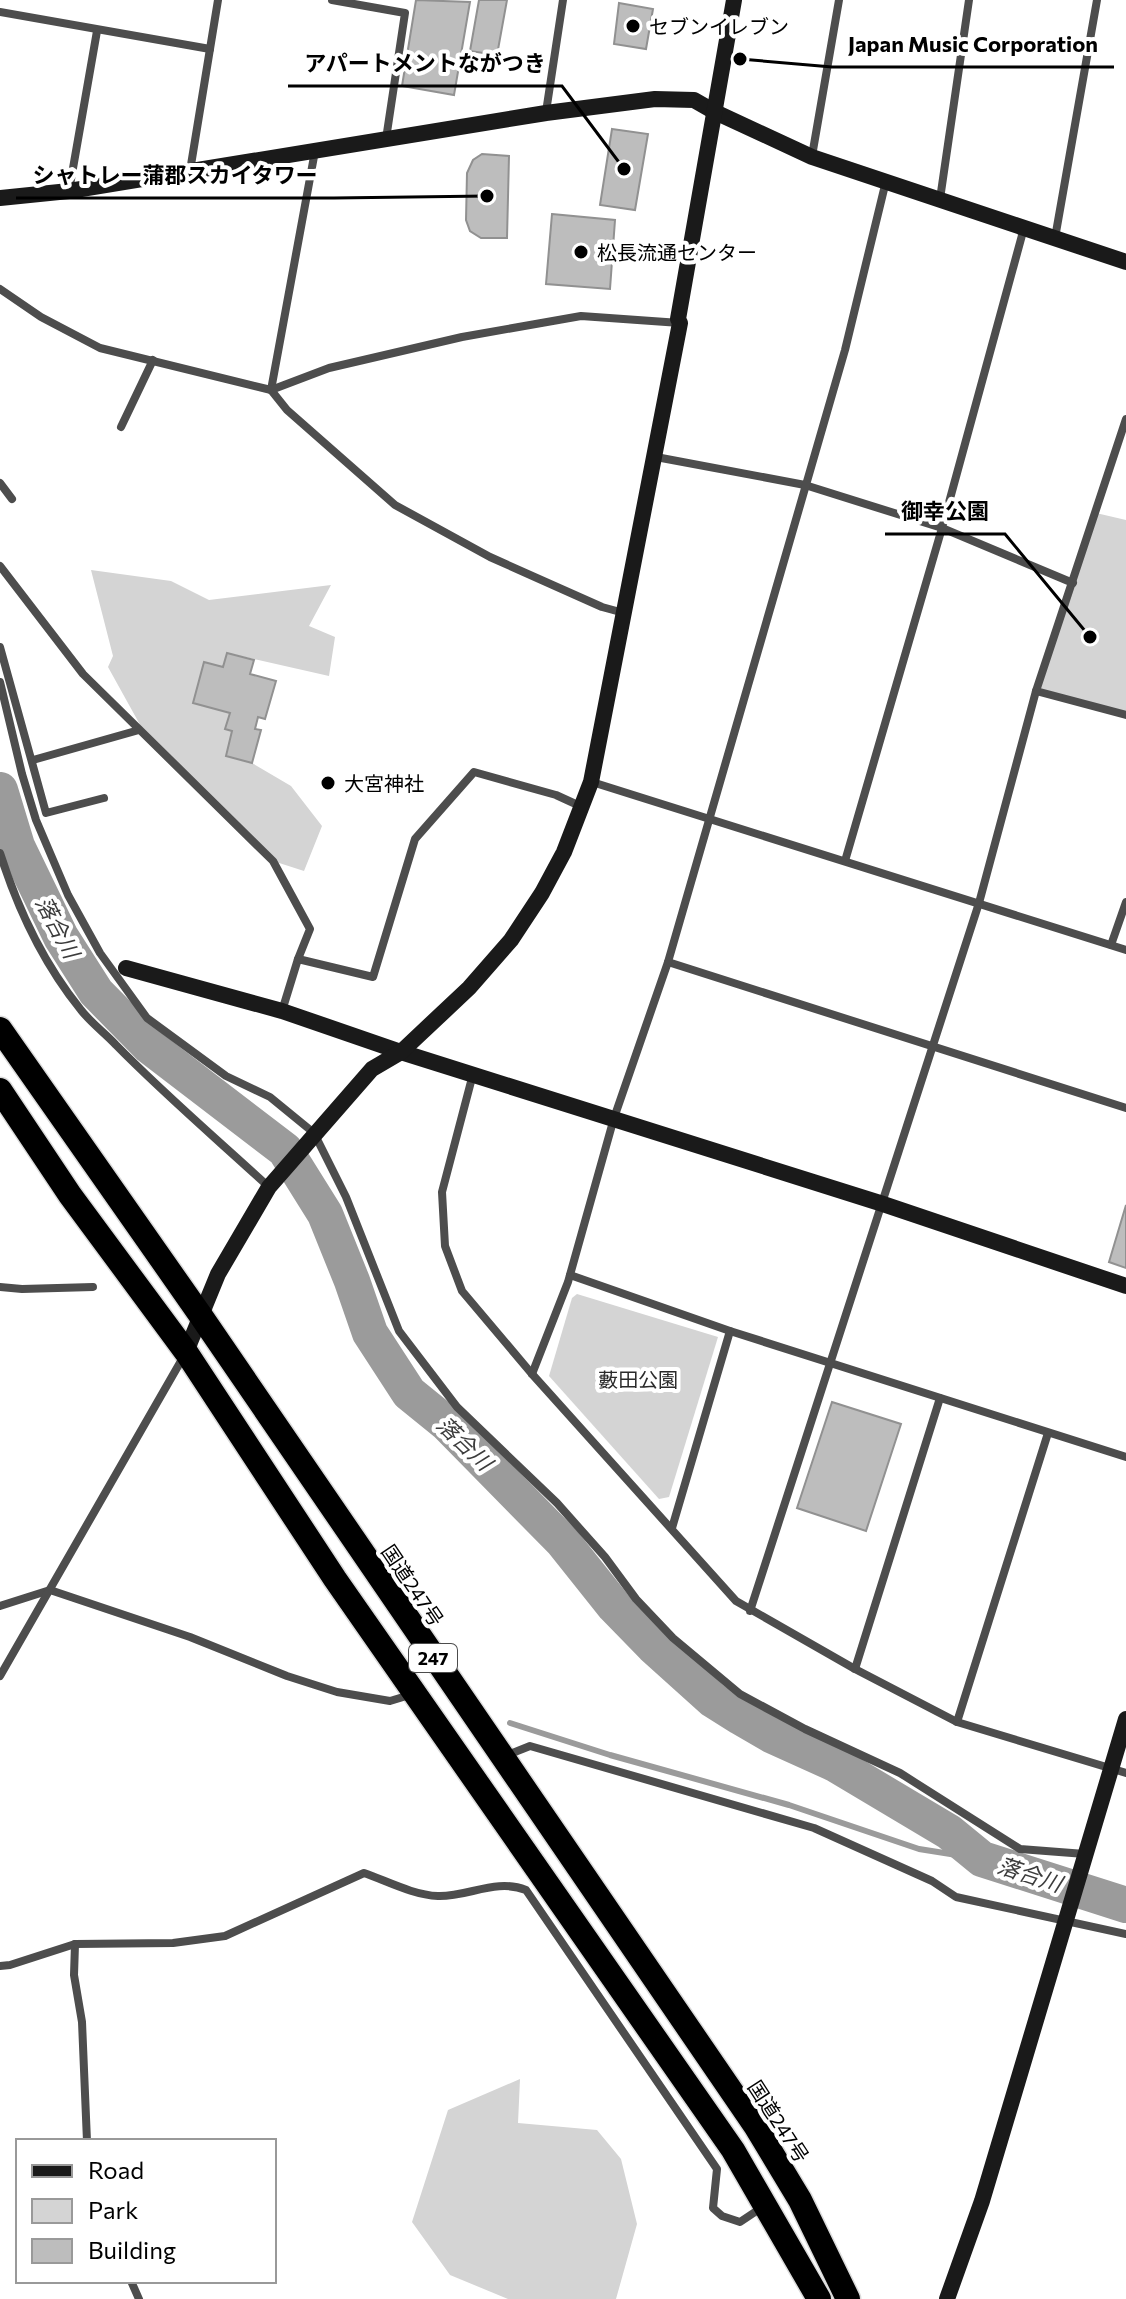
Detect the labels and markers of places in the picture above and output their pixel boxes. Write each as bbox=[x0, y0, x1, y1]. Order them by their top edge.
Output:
place label: セブンイレブン bbox=[649, 14, 789, 38]
marker: セブンイレブン bbox=[624, 17, 642, 35]
callout: Japan Music Corporation bbox=[832, 21, 1114, 67]
callout: アパートメントながつき bbox=[288, 40, 562, 86]
callout: シャトレー蒲郡スカイタワー bbox=[16, 152, 334, 198]
place label: 松長流通センター bbox=[597, 240, 757, 264]
marker: 松長流通センター bbox=[572, 243, 590, 261]
callout: 御幸公園 bbox=[885, 488, 1005, 534]
place label: 大宮神社 bbox=[344, 771, 424, 795]
marker: 大宮神社 bbox=[319, 774, 337, 792]

